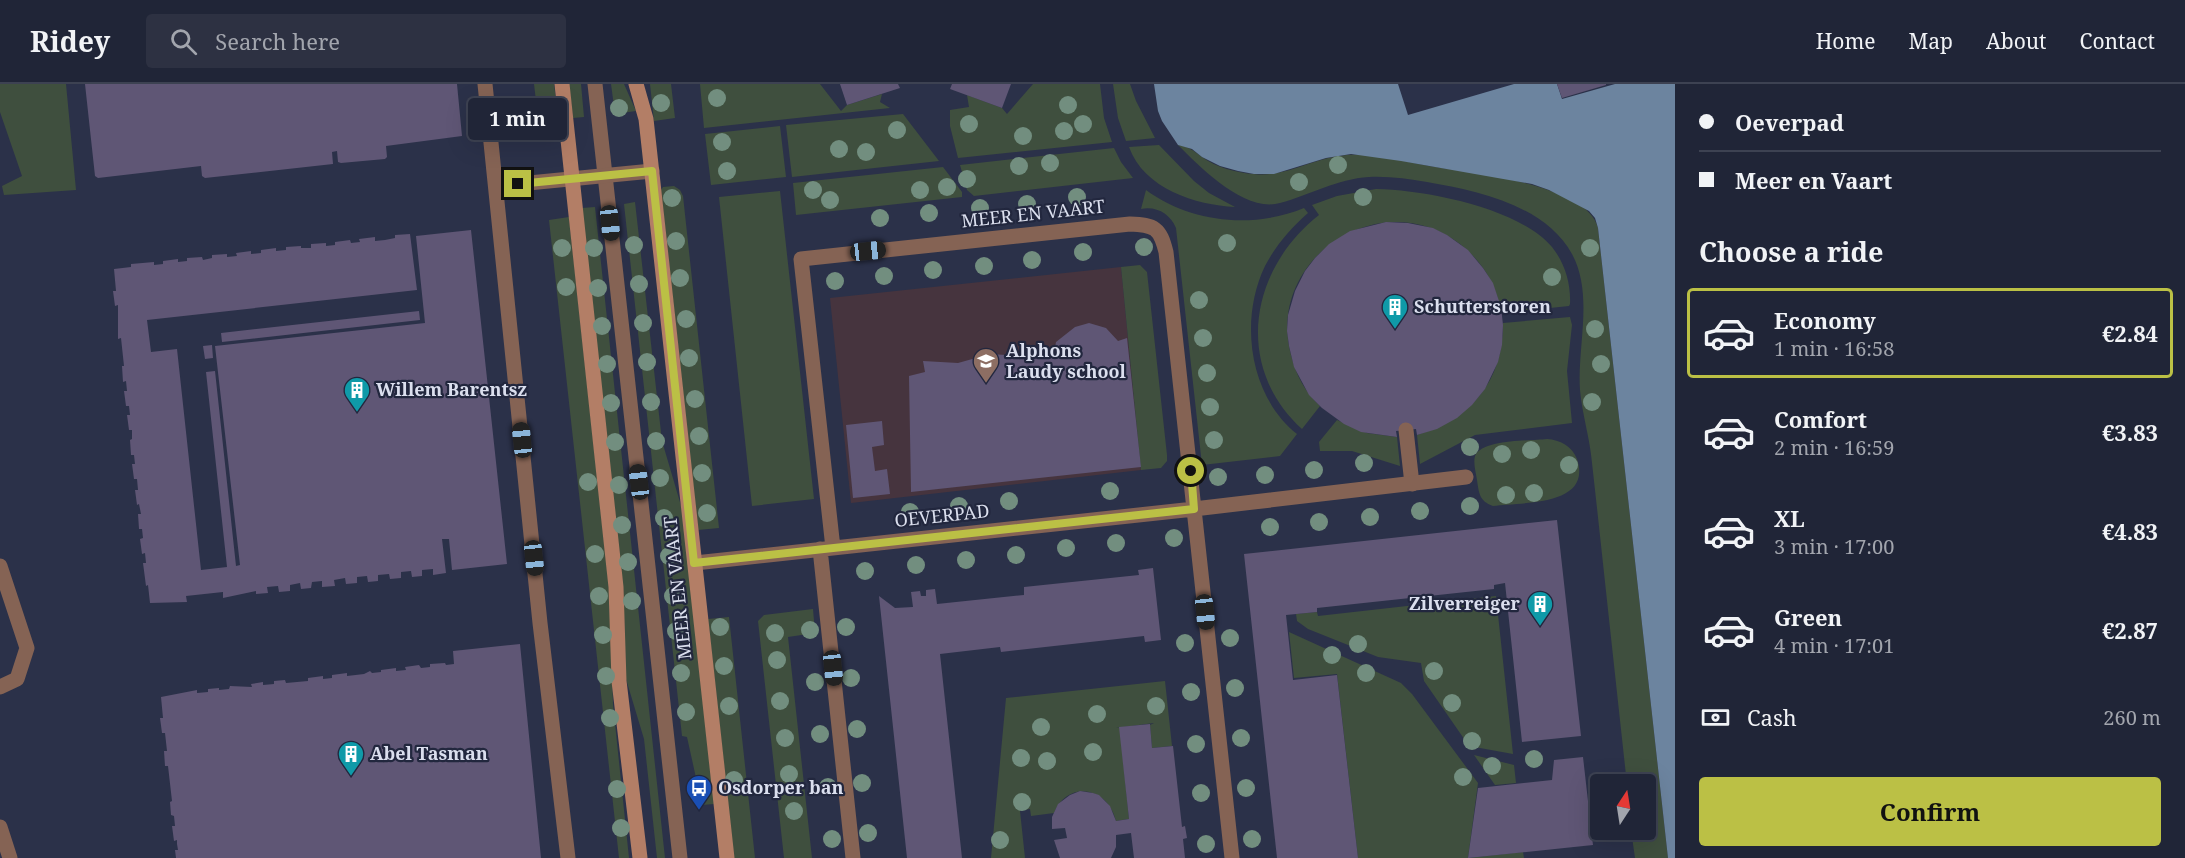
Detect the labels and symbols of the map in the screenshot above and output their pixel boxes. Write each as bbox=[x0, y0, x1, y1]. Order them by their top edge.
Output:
callout: 1 min bbox=[468, 97, 568, 139]
route end bbox=[504, 170, 531, 197]
street label: MEER EN VAART bbox=[960, 194, 1106, 232]
car bbox=[599, 204, 621, 242]
car bbox=[849, 240, 887, 262]
building icon: Schutterstoren bbox=[1380, 292, 1410, 330]
place label: Schutterstoren bbox=[1414, 294, 1551, 318]
place label: Alphons Laudy school bbox=[1006, 338, 1127, 383]
school or university icon: Alphons Laudy school bbox=[971, 346, 1001, 384]
building icon: Willem Barentsz bbox=[342, 375, 372, 413]
place label: Willem Barentsz bbox=[376, 377, 527, 401]
car bbox=[511, 421, 533, 459]
route start bbox=[1177, 457, 1204, 484]
car bbox=[628, 463, 650, 501]
street label: OEVERPAD bbox=[893, 498, 990, 532]
street label: MEER EN VAART bbox=[658, 515, 696, 661]
car bbox=[523, 539, 545, 577]
building icon: Zilverreiger bbox=[1525, 589, 1555, 627]
place label: Zilverreiger bbox=[1409, 591, 1521, 615]
car bbox=[1194, 593, 1216, 631]
car bbox=[822, 649, 844, 687]
building icon: Abel Tasman bbox=[336, 739, 366, 777]
place label: Abel Tasman bbox=[370, 741, 488, 765]
bus stop icon: Osdorper ban bbox=[684, 773, 714, 811]
north arrow bbox=[1590, 774, 1656, 840]
place label: Osdorper ban bbox=[718, 775, 843, 799]

